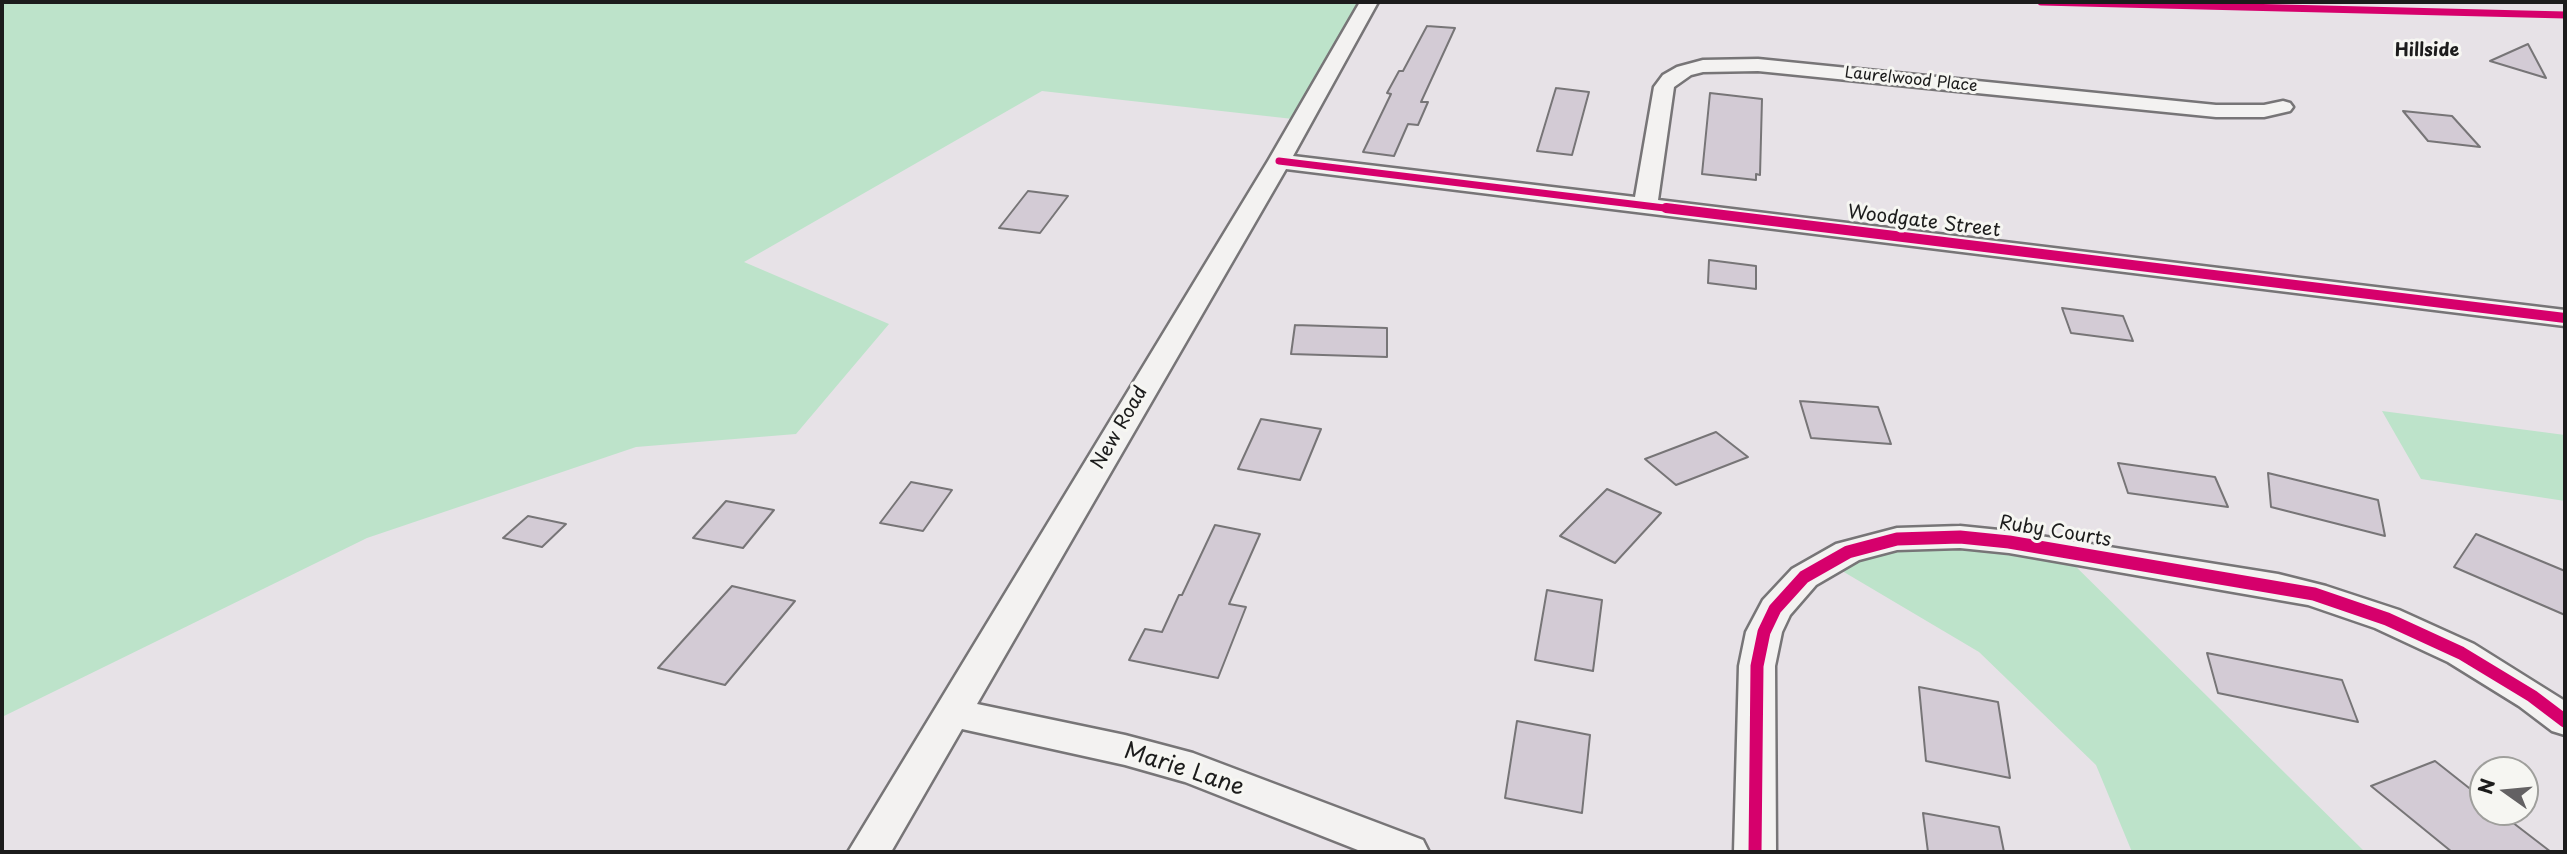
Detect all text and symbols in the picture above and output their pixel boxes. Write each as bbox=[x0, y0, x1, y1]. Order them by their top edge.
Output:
district label: Hillside bbox=[2395, 40, 2459, 62]
street label: Laurelwood Place bbox=[1844, 63, 1978, 97]
street label: Woodgate Street bbox=[1846, 201, 2002, 243]
street label: New Road bbox=[1087, 382, 1153, 474]
street label: Ruby Courts bbox=[1997, 512, 2113, 552]
street label: Marie Lane bbox=[1120, 738, 1248, 802]
north arrow bbox=[2469, 756, 2539, 826]
text: N bbox=[2470, 775, 2501, 797]

